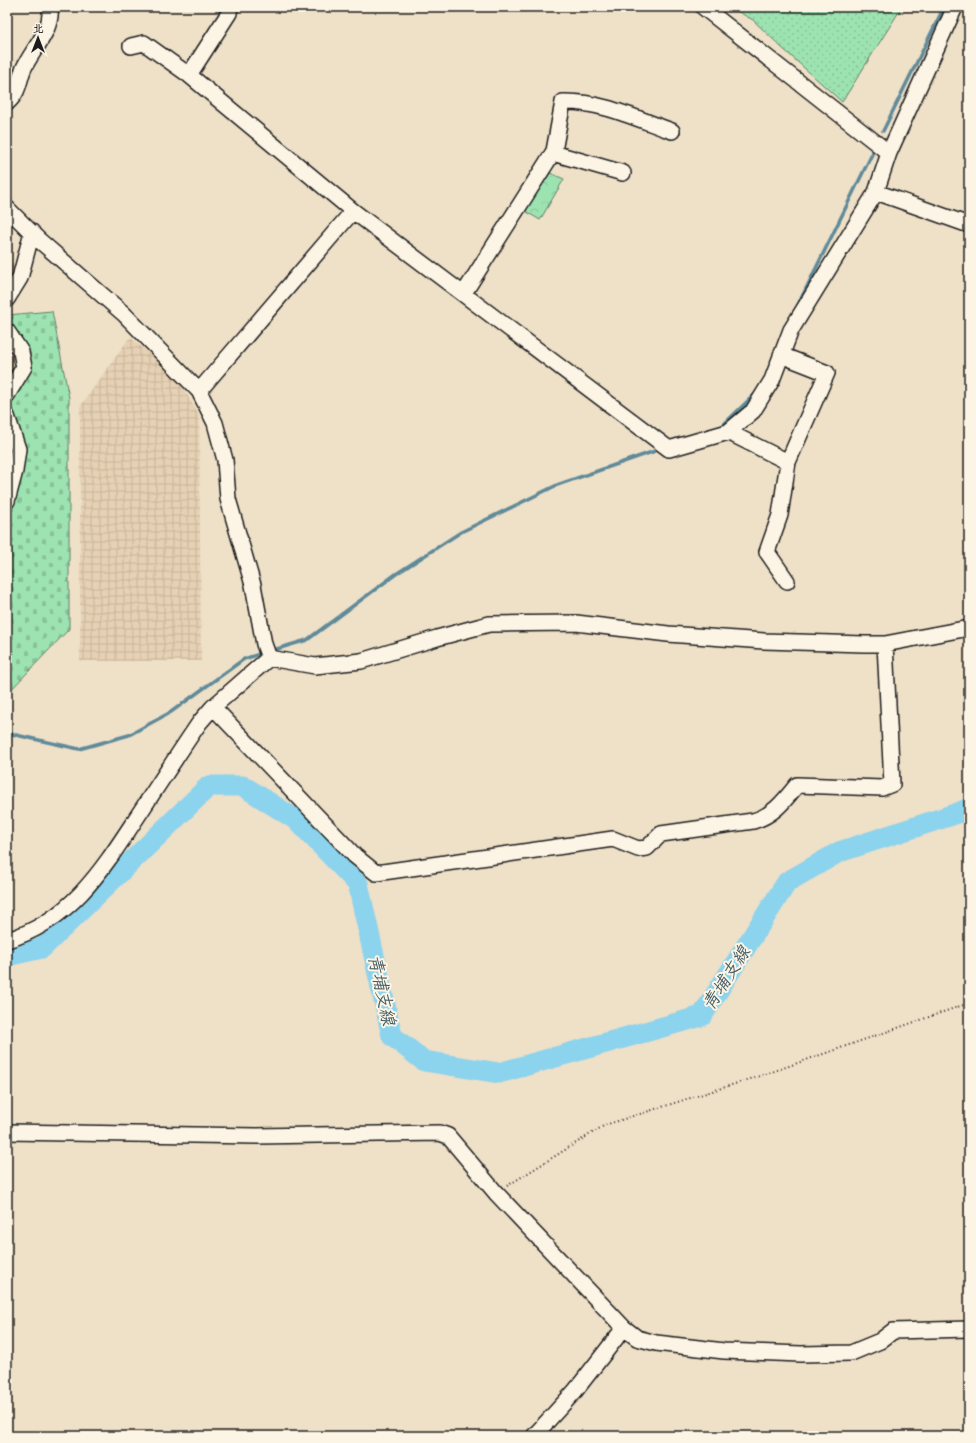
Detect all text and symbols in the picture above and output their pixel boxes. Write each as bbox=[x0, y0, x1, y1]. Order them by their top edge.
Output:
north arrow bbox=[18, 18, 58, 58]
text: 北 bbox=[33, 22, 44, 35]
water label: 青埔支線 bbox=[697, 941, 755, 1014]
water label: 青埔支線 bbox=[364, 952, 400, 1028]

